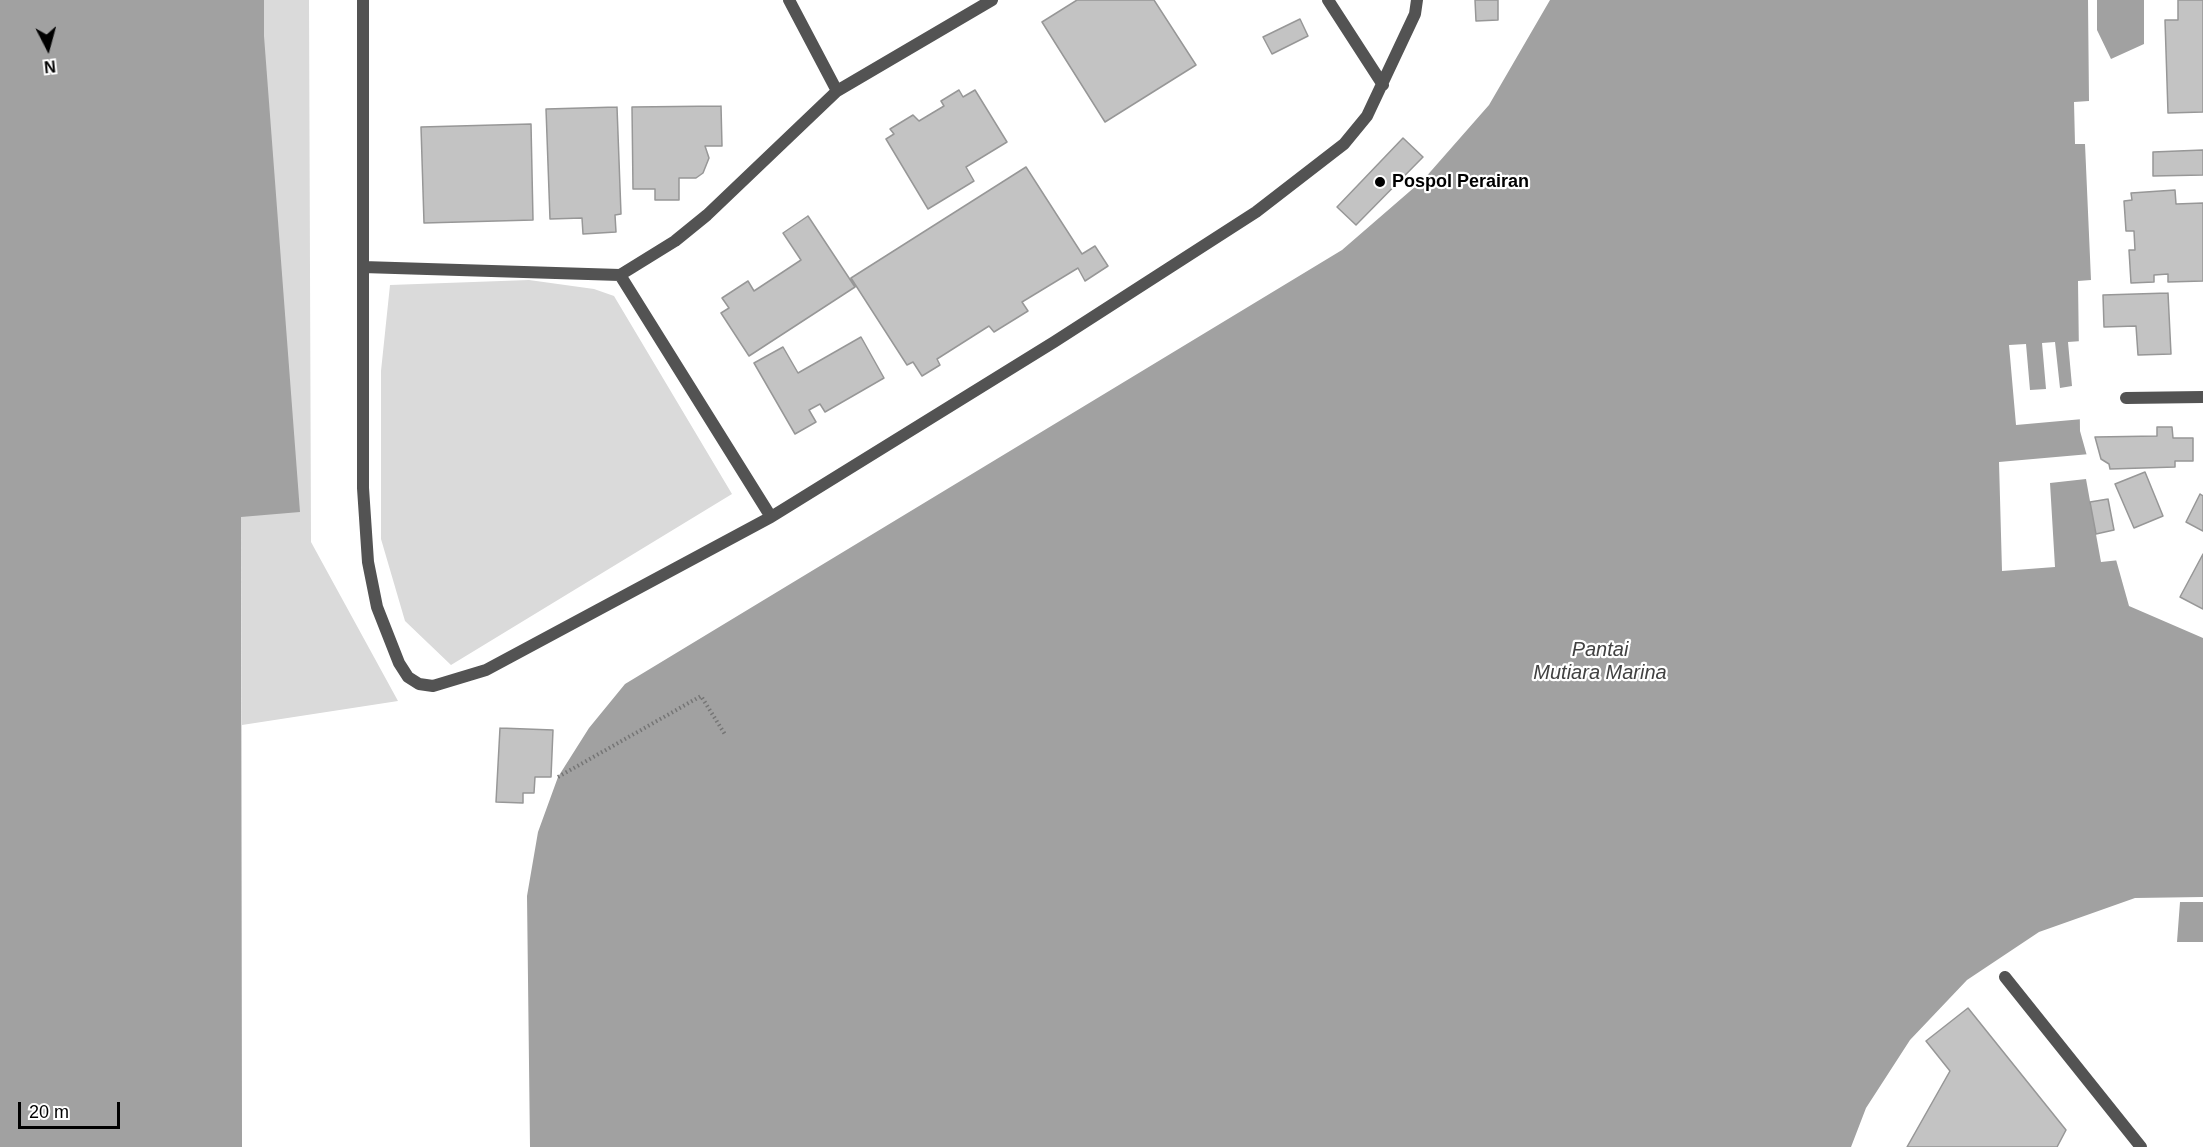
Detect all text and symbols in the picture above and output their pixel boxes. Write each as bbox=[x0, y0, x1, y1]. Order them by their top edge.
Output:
north arrow bbox=[18, 18, 78, 78]
text: N bbox=[43, 57, 57, 75]
place label: Pospol Perairan bbox=[1392, 171, 1529, 193]
marker: Pospol Perairan bbox=[1373, 175, 1387, 189]
water label: Pantai Mutiara Marina bbox=[1533, 638, 1667, 685]
scale bar bbox=[21, 1090, 123, 1128]
text: 20 m bbox=[29, 1102, 69, 1122]

